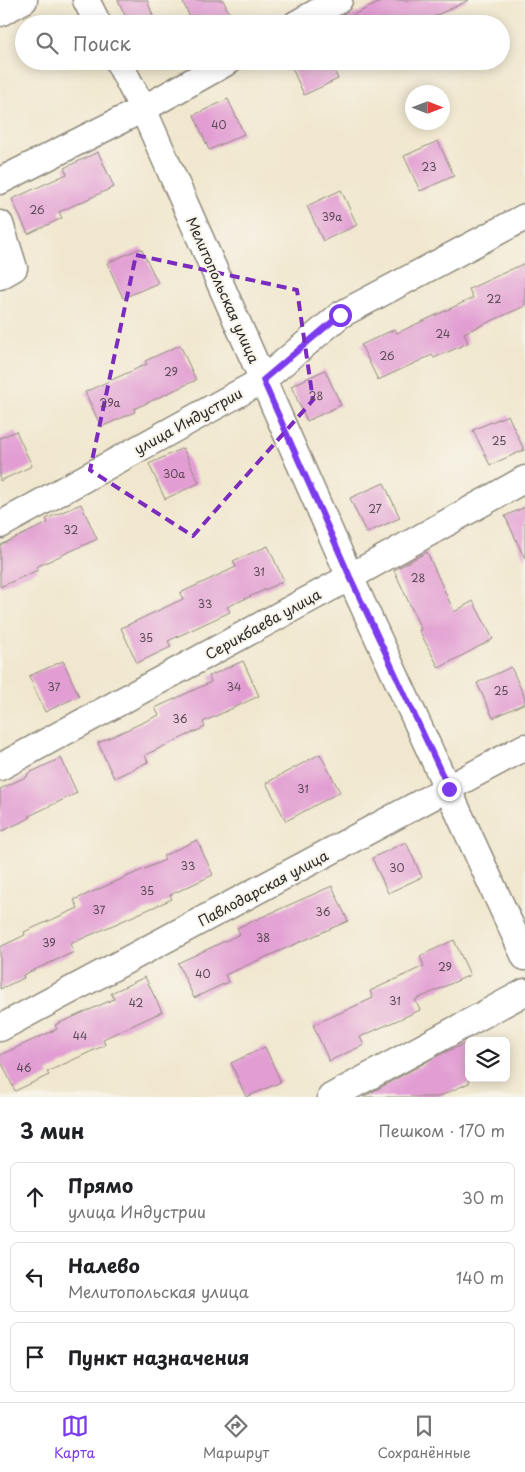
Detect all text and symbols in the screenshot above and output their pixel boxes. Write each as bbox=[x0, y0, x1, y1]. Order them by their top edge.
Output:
search box bbox=[15, 15, 510, 70]
icon: search bbox=[33, 29, 61, 57]
text: Поиск bbox=[73, 29, 131, 57]
north arrow bbox=[405, 85, 450, 130]
house number: 40 bbox=[211, 116, 227, 133]
house number: 23 bbox=[422, 158, 436, 175]
house number: 26 bbox=[29, 201, 45, 218]
house number: 39а bbox=[322, 208, 342, 225]
street label: Мелитопольская улица bbox=[181, 213, 265, 367]
house number: 22 bbox=[487, 290, 501, 307]
route start bbox=[329, 304, 352, 327]
house number: 24 bbox=[436, 325, 450, 342]
house number: 26 bbox=[379, 347, 395, 364]
house number: 29 bbox=[164, 363, 178, 380]
street label: улица Индустрии bbox=[130, 383, 246, 459]
house number: 28 bbox=[309, 387, 323, 404]
house number: 29а bbox=[100, 394, 121, 411]
house number: 25 bbox=[492, 432, 506, 449]
house number: 30а bbox=[163, 465, 185, 482]
house number: 27 bbox=[368, 500, 382, 517]
house number: 32 bbox=[64, 521, 79, 538]
house number: 31 bbox=[253, 563, 265, 580]
house number: 28 bbox=[411, 569, 425, 586]
street label: Серикбаева улица bbox=[201, 583, 325, 665]
house number: 33 bbox=[198, 595, 212, 612]
house number: 35 bbox=[139, 629, 153, 646]
house number: 37 bbox=[48, 678, 61, 695]
house number: 34 bbox=[227, 678, 241, 695]
house number: 25 bbox=[494, 682, 508, 699]
house number: 36 bbox=[173, 710, 188, 727]
route end bbox=[438, 778, 461, 801]
house number: 31 bbox=[297, 780, 309, 797]
street label: Павлодарская улица bbox=[194, 845, 332, 931]
house number: 33 bbox=[181, 857, 195, 874]
house number: 30 bbox=[389, 859, 405, 876]
house number: 35 bbox=[140, 882, 154, 899]
house number: 37 bbox=[93, 901, 106, 918]
house number: 36 bbox=[316, 903, 331, 920]
house number: 38 bbox=[256, 929, 270, 946]
house number: 39 bbox=[42, 934, 56, 951]
house number: 29 bbox=[438, 958, 452, 975]
house number: 40 bbox=[195, 965, 211, 982]
house number: 31 bbox=[389, 992, 401, 1009]
house number: 42 bbox=[129, 994, 144, 1011]
house number: 44 bbox=[73, 1027, 87, 1044]
map controls bbox=[465, 1037, 510, 1082]
button: layers bbox=[465, 1037, 510, 1082]
house number: 46 bbox=[17, 1059, 32, 1076]
text: 3 мин bbox=[20, 1114, 84, 1146]
text: Пешком · 170 m bbox=[378, 1118, 505, 1142]
text: Прямо bbox=[68, 1171, 133, 1199]
icon: ahead bbox=[21, 1183, 49, 1211]
text: 30 m bbox=[462, 1185, 504, 1209]
text: улица Индустрии bbox=[68, 1199, 206, 1223]
text: Налево bbox=[68, 1251, 140, 1279]
icon: left bbox=[21, 1263, 49, 1291]
text: 140 m bbox=[456, 1265, 504, 1289]
text: Мелитопольская улица bbox=[68, 1279, 249, 1303]
icon: arrive bbox=[21, 1343, 49, 1371]
text: Пункт назначения bbox=[68, 1343, 249, 1371]
tab: Карта bbox=[54, 1412, 95, 1463]
tab: Маршрут bbox=[203, 1412, 269, 1463]
tab: Сохранённые bbox=[377, 1412, 471, 1463]

